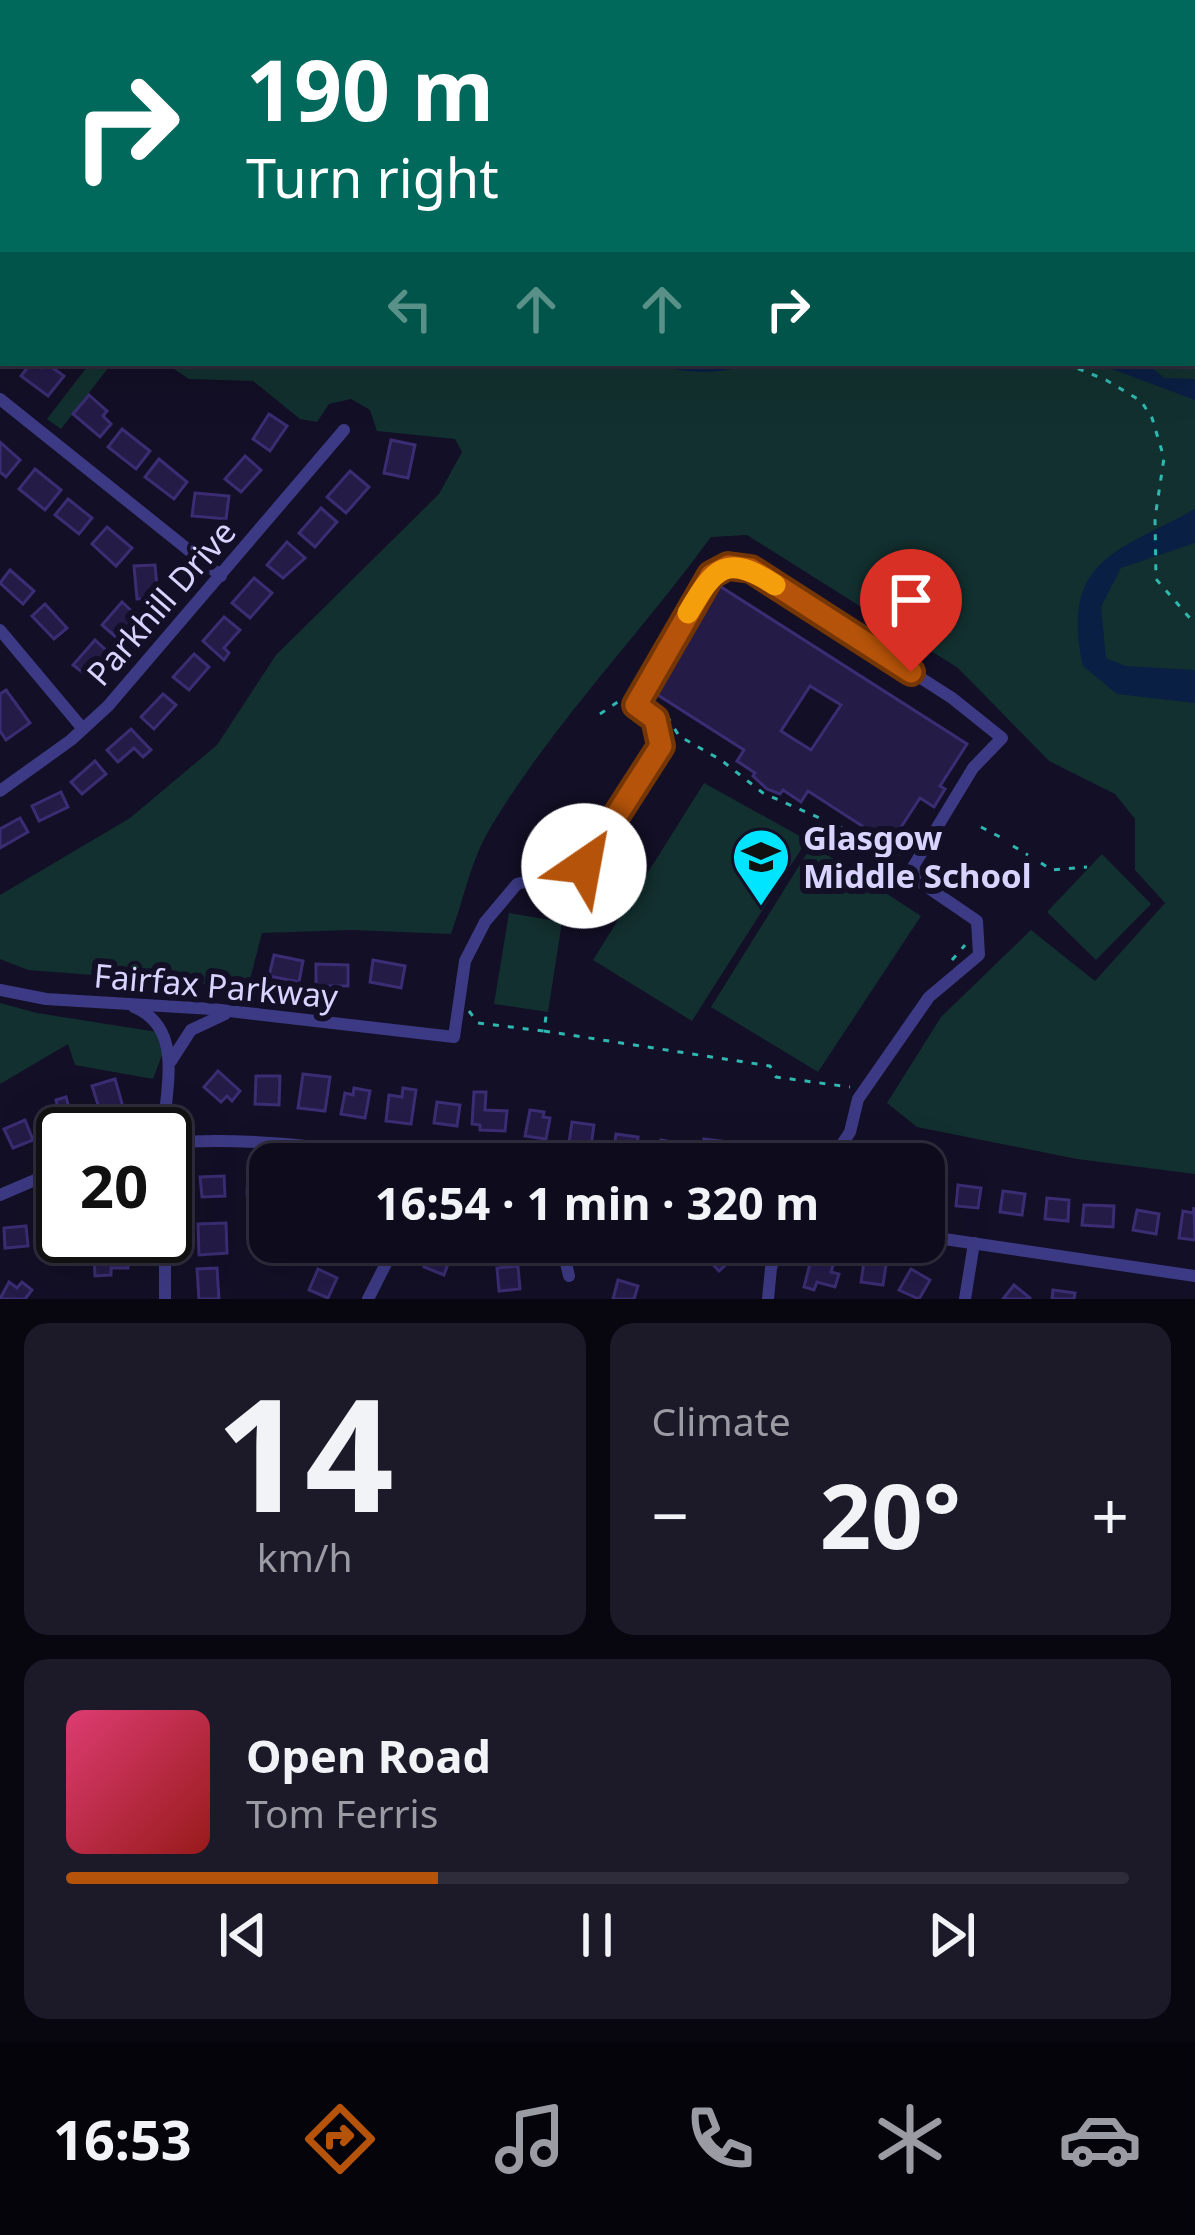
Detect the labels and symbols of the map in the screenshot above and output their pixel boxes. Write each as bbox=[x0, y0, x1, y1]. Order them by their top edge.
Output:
street label: Parkhill Drive bbox=[76, 510, 245, 695]
pin bbox=[860, 549, 962, 672]
position arrow bbox=[521, 803, 647, 929]
place label: Glasgow Middle School bbox=[803, 815, 1032, 898]
school or university icon: Glasgow Middle School bbox=[730, 826, 792, 908]
street label: Fairfax Parkway bbox=[92, 952, 340, 1019]
speed limit sign: 20 bbox=[36, 1107, 192, 1263]

